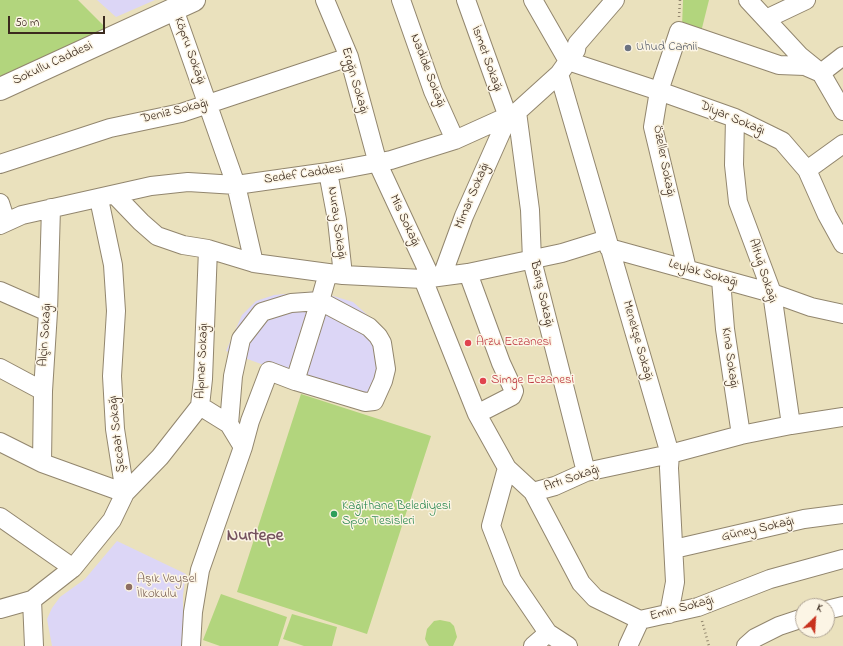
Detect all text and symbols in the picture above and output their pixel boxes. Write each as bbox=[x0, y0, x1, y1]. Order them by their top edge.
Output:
scale bar bbox=[10, 8, 107, 34]
text: 50 m bbox=[15, 14, 39, 32]
street label: Köpru Sokağı bbox=[170, 15, 208, 87]
street label: İsmet Sokağı bbox=[467, 24, 505, 94]
street label: Nadide Sokağı bbox=[406, 32, 448, 110]
street label: Sokullu Caddesi bbox=[11, 39, 95, 89]
place label: Uhud Camii bbox=[636, 40, 697, 56]
marker: Uhud Camii bbox=[623, 43, 633, 53]
street label: Ergğn Sokağı bbox=[337, 46, 371, 116]
street label: Deniz Sokağı bbox=[140, 96, 210, 128]
street label: Diyar Sokağı bbox=[697, 98, 767, 140]
street label: Özeller Sokağı bbox=[648, 124, 678, 198]
street label: Mimar Sokağı bbox=[452, 161, 494, 231]
street label: Sedef Caddesi bbox=[263, 162, 345, 188]
street label: Nuray Sokağı bbox=[323, 186, 349, 260]
street label: Mis Sokağı bbox=[385, 192, 423, 250]
street label: Altuğ Sokağı bbox=[744, 237, 780, 305]
street label: Leylak Sokağı bbox=[666, 257, 740, 291]
street label: Barış Sokağı bbox=[526, 259, 556, 329]
street label: Menekşe Sokağı bbox=[618, 299, 656, 383]
street label: Alçin Sokağı bbox=[36, 303, 56, 367]
street label: Alpınar Sokağı bbox=[193, 323, 213, 399]
street label: Kına Sokağı bbox=[717, 327, 741, 389]
place label: Arzu Eczanesi bbox=[476, 335, 551, 351]
marker: Arzu Eczanesi bbox=[463, 338, 473, 348]
place label: Simge Eczanesi bbox=[491, 373, 574, 389]
marker: Simge Eczanesi bbox=[478, 376, 488, 386]
street label: Şecaat Sokağı bbox=[106, 395, 130, 473]
street label: Artı Sokağı bbox=[542, 462, 602, 496]
place label: Kağıthane Belediyesi Spor Tesisleri bbox=[342, 499, 451, 530]
marker: Kağıthane Belediyesi Spor Tesisleri bbox=[329, 509, 339, 519]
street label: Güney Sokağı bbox=[720, 514, 796, 546]
district label: Nurtepe bbox=[227, 527, 283, 547]
place label: Aşık Veysel İlkokulu bbox=[137, 572, 197, 603]
marker: Aşık Veysel İlkokulu bbox=[124, 582, 134, 592]
street label: Emin Sokağı bbox=[648, 593, 716, 625]
north arrow bbox=[795, 598, 835, 638]
text: K bbox=[814, 600, 825, 616]

